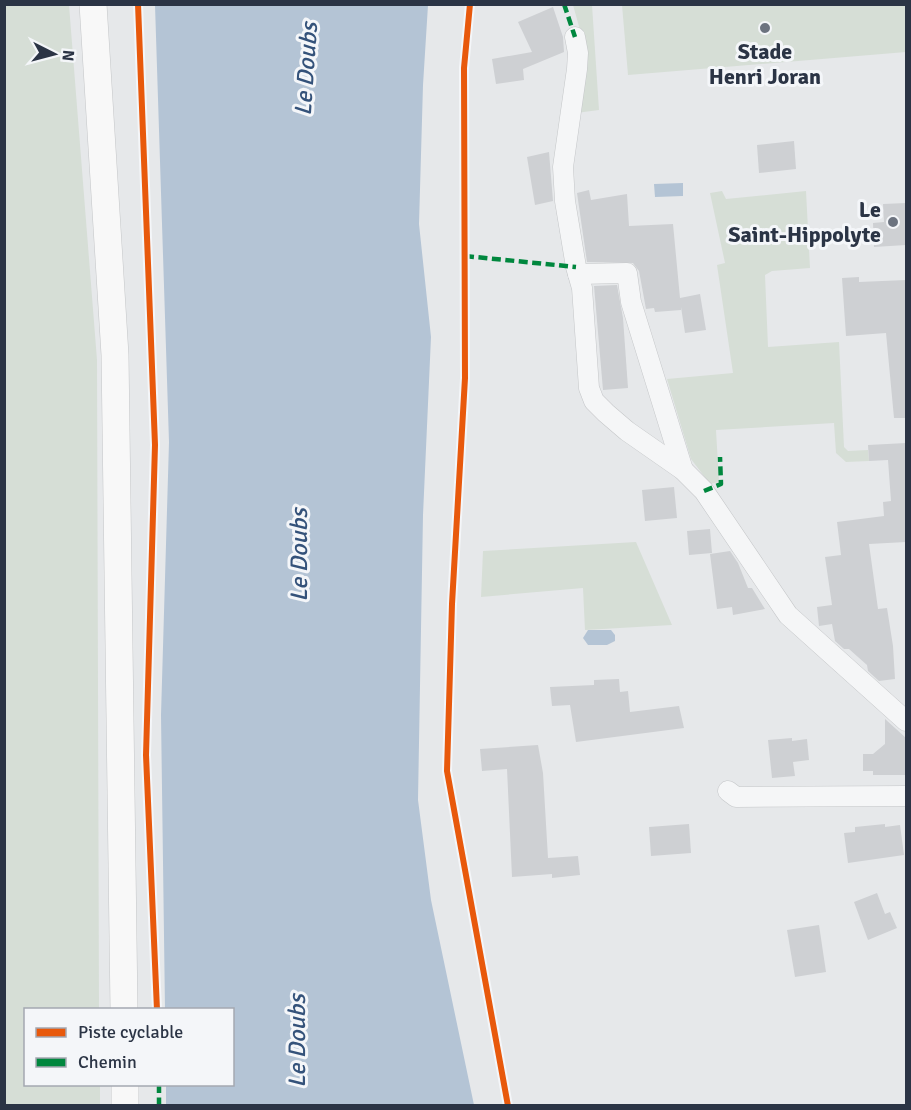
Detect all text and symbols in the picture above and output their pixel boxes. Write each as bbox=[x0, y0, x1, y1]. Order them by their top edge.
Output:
water label: Le Doubs bbox=[288, 19, 324, 117]
marker: Stade Henri Joran bbox=[758, 21, 772, 35]
north arrow bbox=[24, 24, 84, 84]
place label: Stade Henri Joran bbox=[709, 38, 821, 90]
text: N bbox=[57, 49, 78, 62]
place label: Le Saint-Hippolyte bbox=[728, 196, 881, 248]
marker: Le Saint-Hippolyte bbox=[886, 215, 900, 229]
water label: Le Doubs bbox=[284, 506, 314, 602]
water label: Le Doubs bbox=[282, 992, 312, 1088]
legend bbox=[24, 1008, 234, 1086]
text: Piste cyclable bbox=[78, 1021, 183, 1043]
text: Chemin bbox=[78, 1051, 137, 1073]

